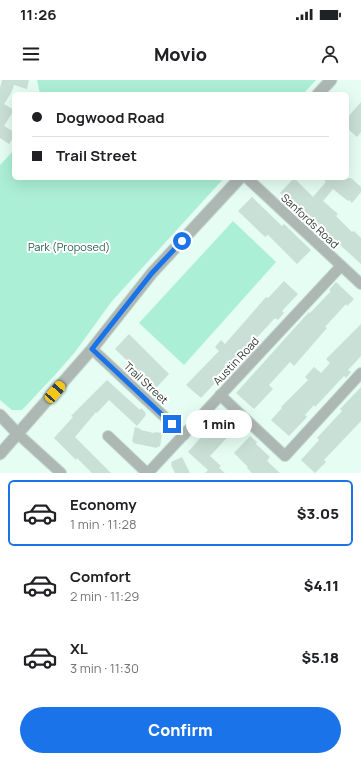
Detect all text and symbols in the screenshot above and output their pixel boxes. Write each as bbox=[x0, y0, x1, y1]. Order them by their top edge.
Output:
text: 11:26 bbox=[20, 4, 57, 25]
text: Movio bbox=[154, 42, 207, 66]
icon: menu bbox=[20, 43, 42, 65]
icon: person bbox=[319, 43, 341, 65]
text: Dogwood Road bbox=[56, 107, 165, 128]
text: Trail Street bbox=[56, 145, 137, 166]
street label: Sanfords Road bbox=[278, 190, 343, 251]
route start bbox=[173, 232, 191, 250]
park label: Park (Proposed) bbox=[28, 239, 110, 254]
street label: Austin Road bbox=[209, 333, 262, 388]
street label: Trail Street bbox=[121, 358, 172, 407]
car bbox=[43, 379, 67, 405]
callout: 1 min bbox=[186, 410, 252, 438]
route end bbox=[163, 415, 181, 433]
text: 1 min bbox=[203, 415, 235, 433]
text: Economy bbox=[70, 494, 137, 515]
icon: car bbox=[22, 495, 58, 531]
text: $3.05 bbox=[297, 503, 339, 524]
text: 1 min · 11:28 bbox=[70, 515, 137, 533]
text: Comfort bbox=[70, 566, 131, 587]
icon: car bbox=[22, 567, 58, 603]
text: $4.11 bbox=[304, 575, 339, 596]
text: 2 min · 11:29 bbox=[70, 587, 139, 605]
text: XL bbox=[70, 638, 88, 659]
icon: car bbox=[22, 639, 58, 675]
text: $5.18 bbox=[301, 647, 339, 668]
text: 3 min · 11:30 bbox=[70, 659, 139, 677]
button: Confirm bbox=[20, 707, 341, 753]

